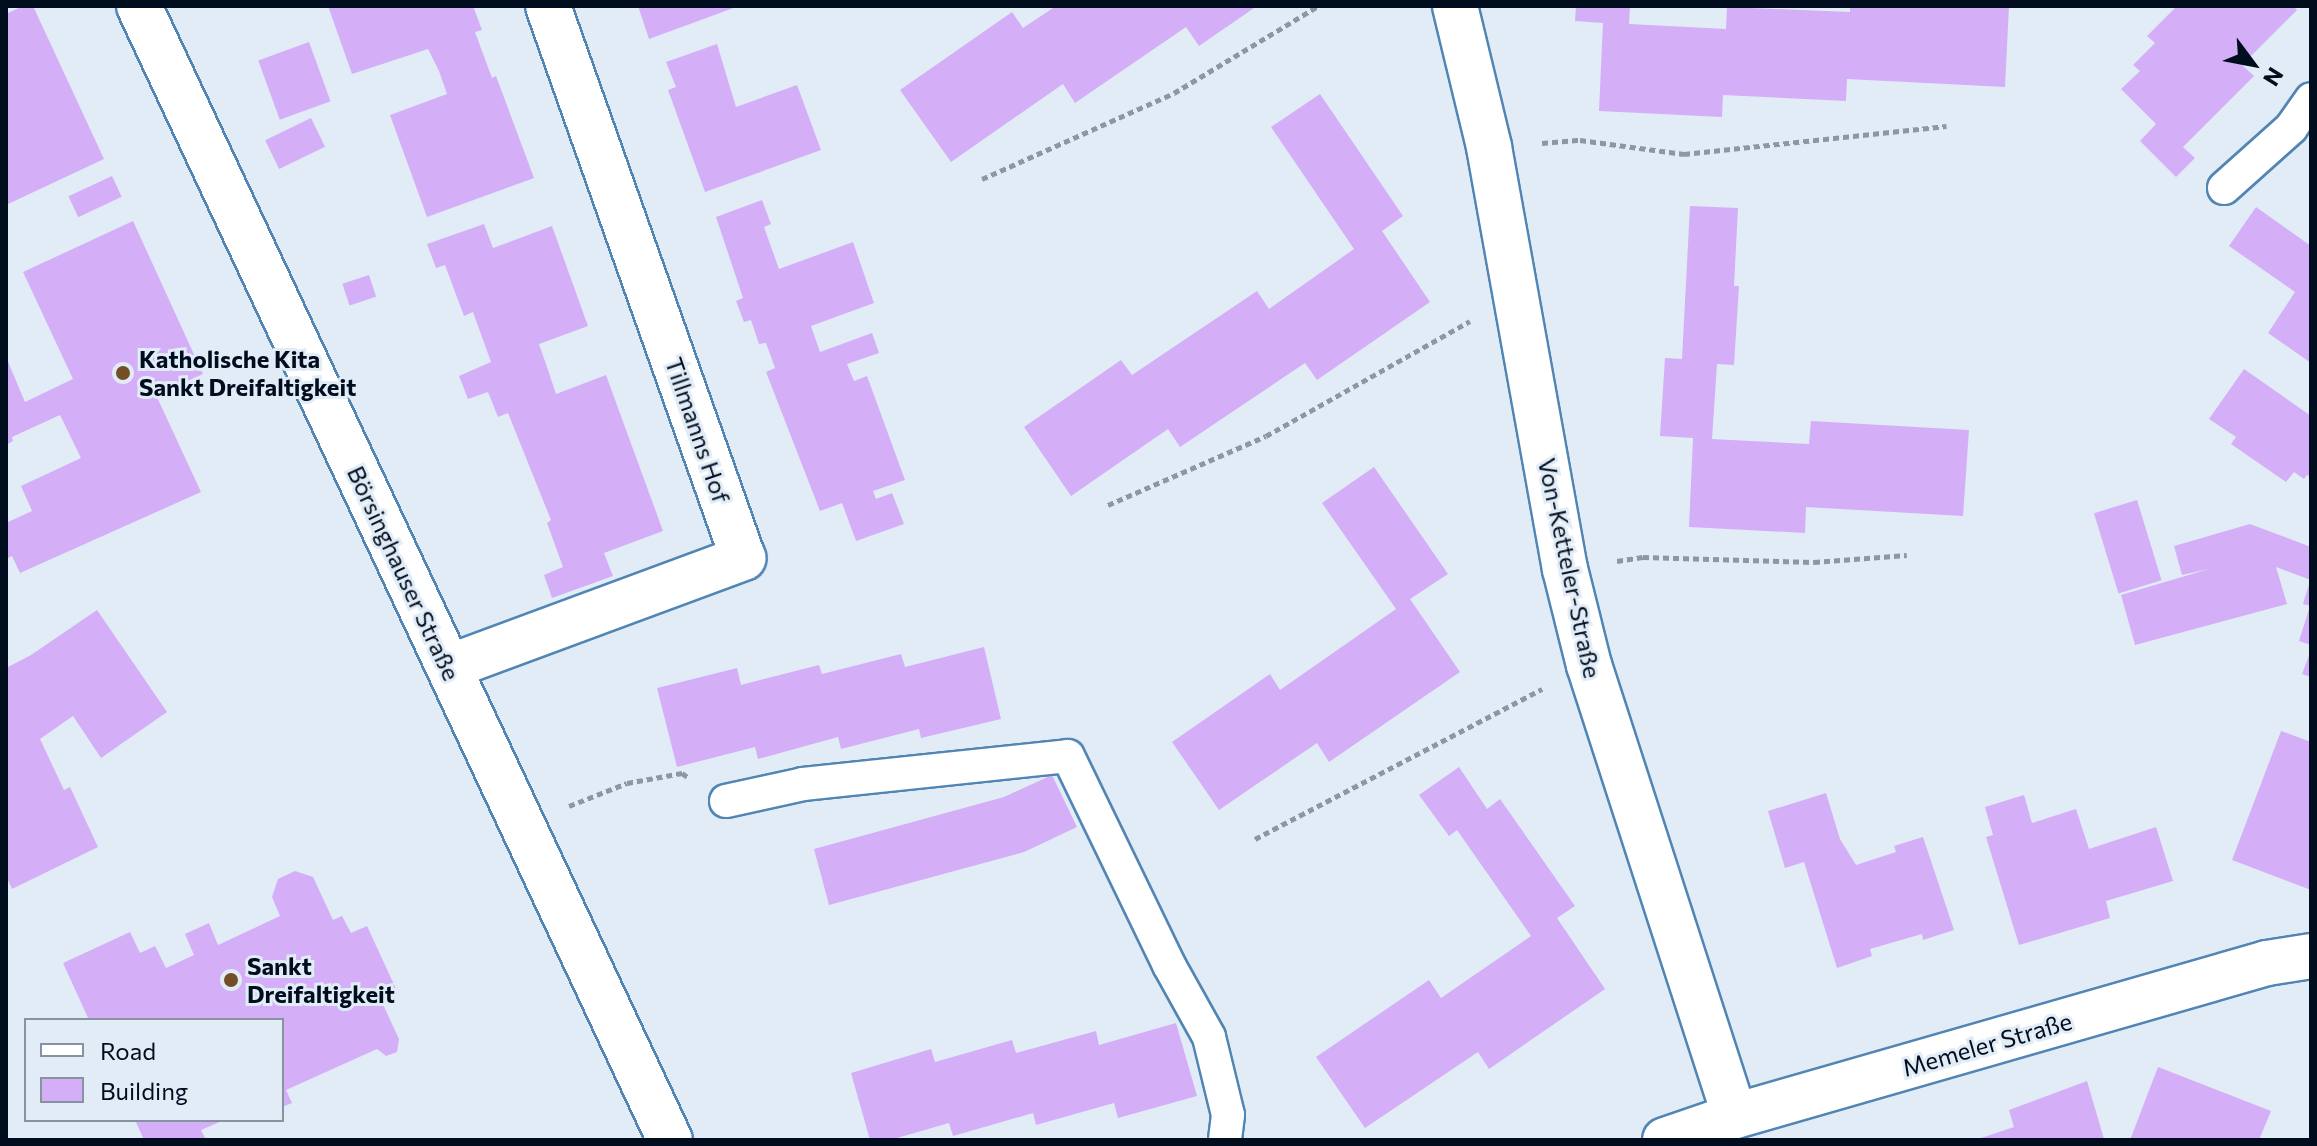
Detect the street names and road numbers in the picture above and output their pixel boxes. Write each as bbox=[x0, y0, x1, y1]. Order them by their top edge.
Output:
street label: Tillmanns Hof bbox=[660, 354, 736, 506]
street label: Von-Ketteler-Straße bbox=[1533, 455, 1607, 681]
street label: Börsinghauser Straße bbox=[342, 461, 466, 685]
street label: Memeler Straße bbox=[1899, 1006, 2075, 1082]

